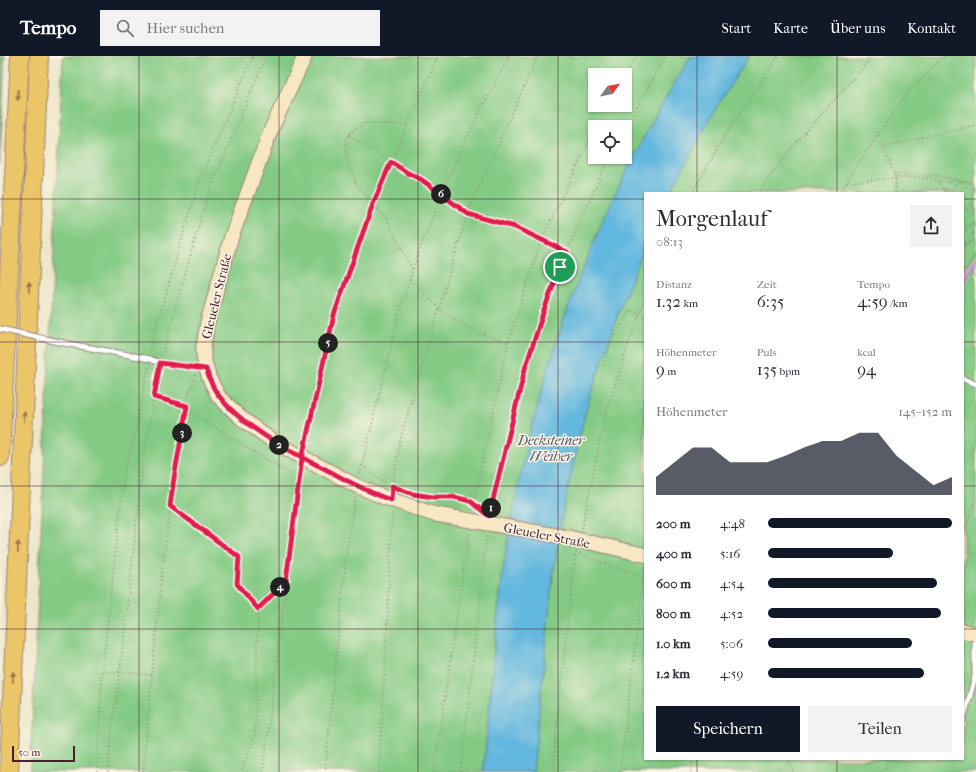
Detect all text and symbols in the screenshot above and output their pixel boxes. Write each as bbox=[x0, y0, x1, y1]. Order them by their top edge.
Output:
search box bbox=[100, 10, 380, 46]
text: Tempo bbox=[20, 17, 76, 39]
icon: search bbox=[114, 17, 136, 39]
text: Hier suchen bbox=[146, 19, 225, 37]
text: Start bbox=[722, 20, 751, 37]
text: Karte bbox=[773, 20, 808, 37]
text: Über uns bbox=[830, 20, 885, 37]
text: Kontakt bbox=[907, 20, 956, 37]
north arrow bbox=[588, 68, 632, 112]
map controls bbox=[588, 68, 632, 164]
one-way arrow bbox=[15, 89, 22, 101]
button: locate bbox=[588, 120, 632, 164]
pin: 6 bbox=[431, 184, 451, 204]
text: 6 bbox=[438, 187, 444, 200]
button: share bbox=[910, 205, 952, 247]
text: Morgenlauf bbox=[656, 206, 767, 232]
text: 08:13 bbox=[656, 234, 683, 249]
pin bbox=[543, 250, 577, 284]
street label: Gleueler Straße bbox=[199, 251, 234, 340]
icon: arrive bbox=[549, 256, 571, 278]
text: Distanz bbox=[656, 278, 692, 291]
text: Zeit bbox=[757, 278, 777, 291]
text: Tempo bbox=[857, 278, 890, 291]
one-way arrow bbox=[26, 281, 33, 293]
text: 1.32 bbox=[656, 291, 681, 311]
text: 6:35 bbox=[757, 291, 784, 311]
text: 4:59 bbox=[857, 291, 888, 311]
text: km bbox=[681, 297, 698, 310]
text: /km bbox=[888, 297, 908, 310]
pin: 5 bbox=[318, 333, 338, 353]
text: 5 bbox=[326, 336, 330, 349]
text: Höhenmeter bbox=[656, 346, 717, 359]
text: Puls bbox=[757, 346, 777, 359]
text: kcal bbox=[857, 346, 876, 359]
text: 9 bbox=[656, 359, 665, 379]
text: 135 bbox=[757, 359, 777, 379]
text: 94 bbox=[857, 359, 876, 379]
text: m bbox=[665, 365, 676, 378]
text: bpm bbox=[777, 365, 800, 378]
text: Höhenmeter bbox=[656, 404, 728, 419]
text: 145–152 m bbox=[898, 404, 952, 419]
one-way arrow bbox=[21, 410, 27, 423]
pin: 3 bbox=[172, 423, 192, 443]
text: 3 bbox=[180, 426, 184, 439]
water label: Decksteiner Weiher bbox=[517, 432, 586, 465]
pin: 2 bbox=[269, 435, 289, 455]
text: 2 bbox=[276, 438, 282, 451]
pin: 1 bbox=[481, 498, 501, 518]
text: 1 bbox=[489, 501, 493, 514]
text: 200 m bbox=[656, 516, 691, 531]
text: 4:48 bbox=[720, 516, 745, 531]
street label: Gleueler Straße bbox=[503, 520, 592, 551]
one-way arrow bbox=[15, 541, 22, 553]
text: 400 m bbox=[656, 546, 692, 561]
text: 5:16 bbox=[720, 546, 740, 561]
text: 600 m bbox=[656, 576, 691, 591]
text: 4:54 bbox=[720, 576, 744, 591]
pin: 4 bbox=[270, 577, 290, 597]
text: 4 bbox=[277, 580, 283, 593]
text: 800 m bbox=[656, 606, 690, 621]
text: 4:52 bbox=[720, 606, 743, 621]
text: 1.0 km bbox=[656, 636, 691, 651]
text: 5:06 bbox=[720, 636, 743, 651]
text: 1.2 km bbox=[656, 666, 690, 681]
text: 4:59 bbox=[720, 666, 743, 681]
one-way arrow bbox=[9, 671, 16, 683]
button: Speichern bbox=[656, 706, 800, 752]
button: Teilen bbox=[808, 706, 952, 752]
scale bar bbox=[12, 744, 75, 763]
text: 50 m bbox=[18, 746, 40, 759]

